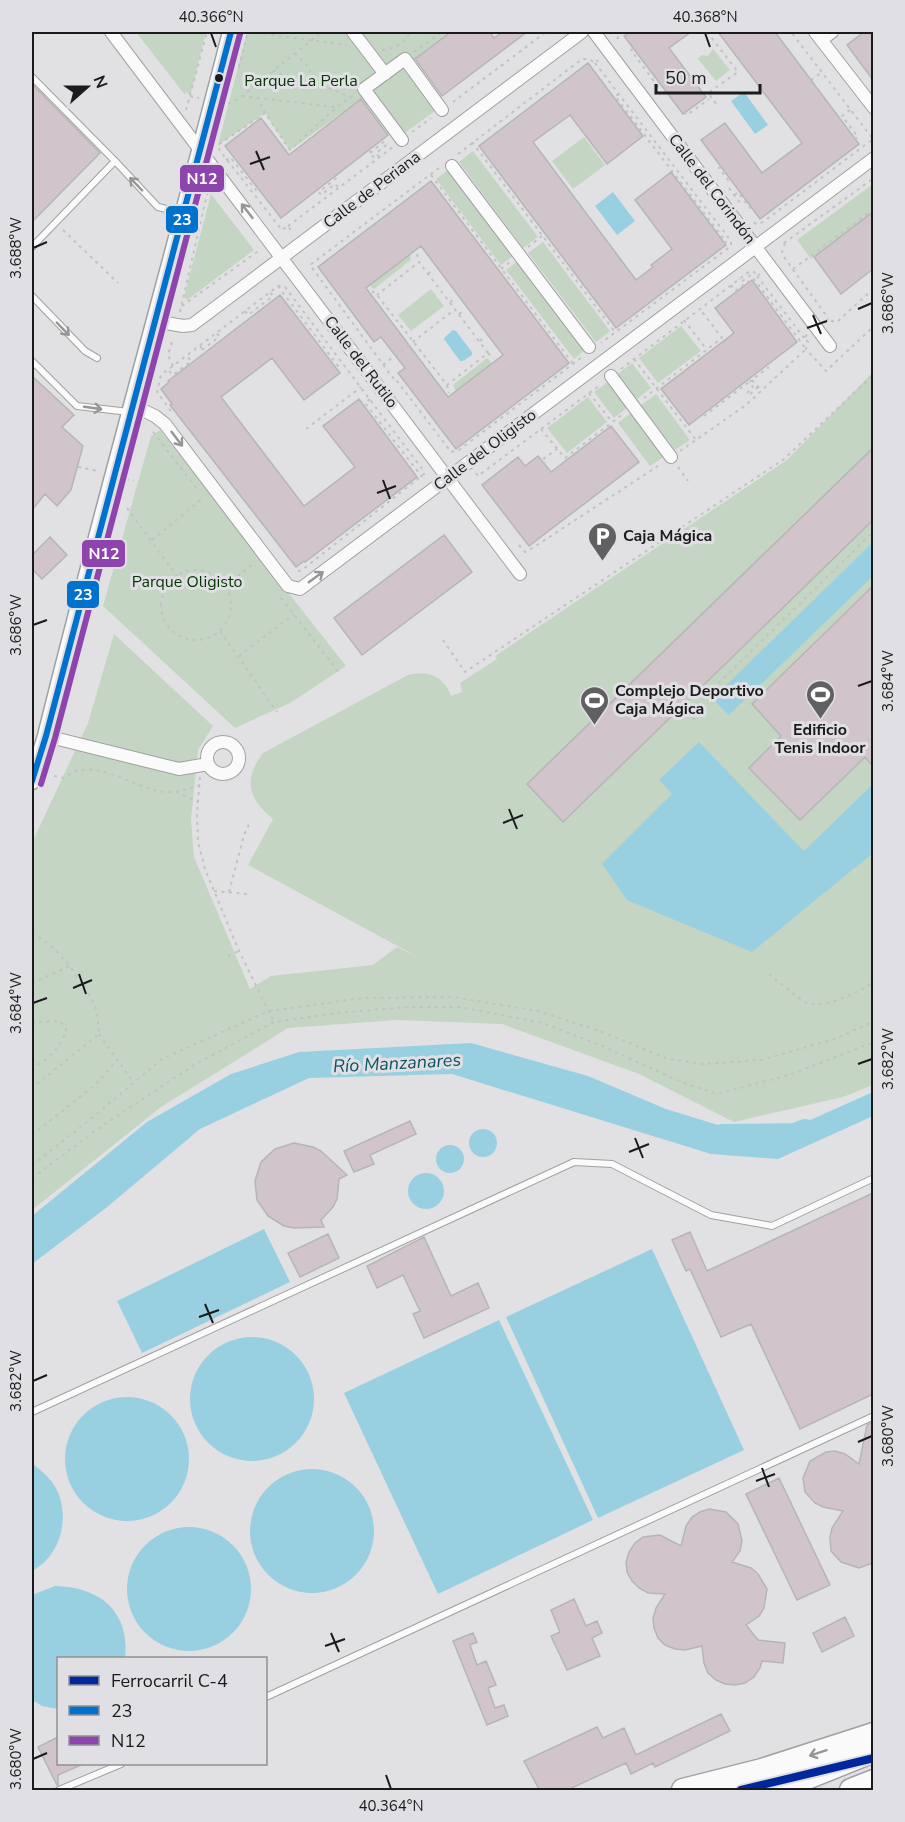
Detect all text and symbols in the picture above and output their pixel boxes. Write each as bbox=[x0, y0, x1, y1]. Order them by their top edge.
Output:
text: 40.366°N bbox=[178, 7, 244, 27]
text: 40.368°N bbox=[672, 7, 738, 27]
north arrow bbox=[57, 57, 117, 117]
scale bar bbox=[656, 57, 760, 95]
text: 50 m bbox=[665, 66, 707, 90]
park label: Parque La Perla bbox=[244, 70, 358, 92]
text: N bbox=[88, 72, 112, 92]
unlabelled marker bbox=[213, 72, 225, 84]
street label: Calle del Corindón bbox=[663, 129, 761, 249]
street label: Calle de Periana bbox=[319, 146, 425, 234]
line badge: N12 bbox=[179, 164, 225, 193]
text: N12 bbox=[186, 168, 218, 190]
one-way arrow bbox=[129, 176, 143, 191]
one-way arrow bbox=[241, 203, 254, 219]
line badge: 23 bbox=[165, 205, 199, 234]
text: 23 bbox=[172, 209, 192, 231]
text: 3.688°W bbox=[6, 217, 26, 279]
text: 3.686°W bbox=[878, 272, 898, 334]
street label: Calle del Rutilo bbox=[319, 311, 403, 413]
one-way arrow bbox=[56, 321, 70, 336]
one-way arrow bbox=[82, 402, 102, 413]
street label: Calle del Oligisto bbox=[429, 404, 541, 496]
one-way arrow bbox=[171, 431, 183, 447]
parking icon: Caja Mágica bbox=[586, 520, 618, 562]
place label: Caja Mágica bbox=[623, 525, 712, 547]
line badge: N12 bbox=[81, 539, 126, 568]
text: N12 bbox=[88, 543, 120, 565]
park label: Parque Oligisto bbox=[132, 571, 242, 593]
one-way arrow bbox=[308, 571, 324, 583]
line badge: 23 bbox=[66, 580, 100, 609]
text: 23 bbox=[73, 584, 93, 606]
text: 3.686°W bbox=[6, 594, 26, 656]
text: 3.684°W bbox=[878, 650, 898, 712]
sports icon: Edificio Tenis Indoor bbox=[804, 678, 836, 720]
place label: Complejo Deportivo Caja Mágica bbox=[615, 680, 764, 720]
sports icon: Complejo Deportivo Caja Mágica bbox=[578, 684, 610, 726]
place label: Edificio Tenis Indoor bbox=[774, 719, 866, 759]
text: 3.684°W bbox=[6, 972, 26, 1034]
text: 3.682°W bbox=[878, 1028, 898, 1090]
water label: Río Manzanares bbox=[332, 1048, 462, 1078]
text: 3.682°W bbox=[6, 1350, 26, 1412]
text: 3.680°W bbox=[878, 1405, 898, 1467]
legend bbox=[57, 1657, 267, 1765]
text: Ferrocarril C-4 bbox=[111, 1669, 228, 1693]
text: 23 bbox=[111, 1699, 133, 1723]
text: 3.680°W bbox=[6, 1728, 26, 1790]
text: N12 bbox=[111, 1729, 146, 1753]
one-way arrow bbox=[809, 1748, 828, 1759]
text: 40.364°N bbox=[358, 1796, 424, 1816]

